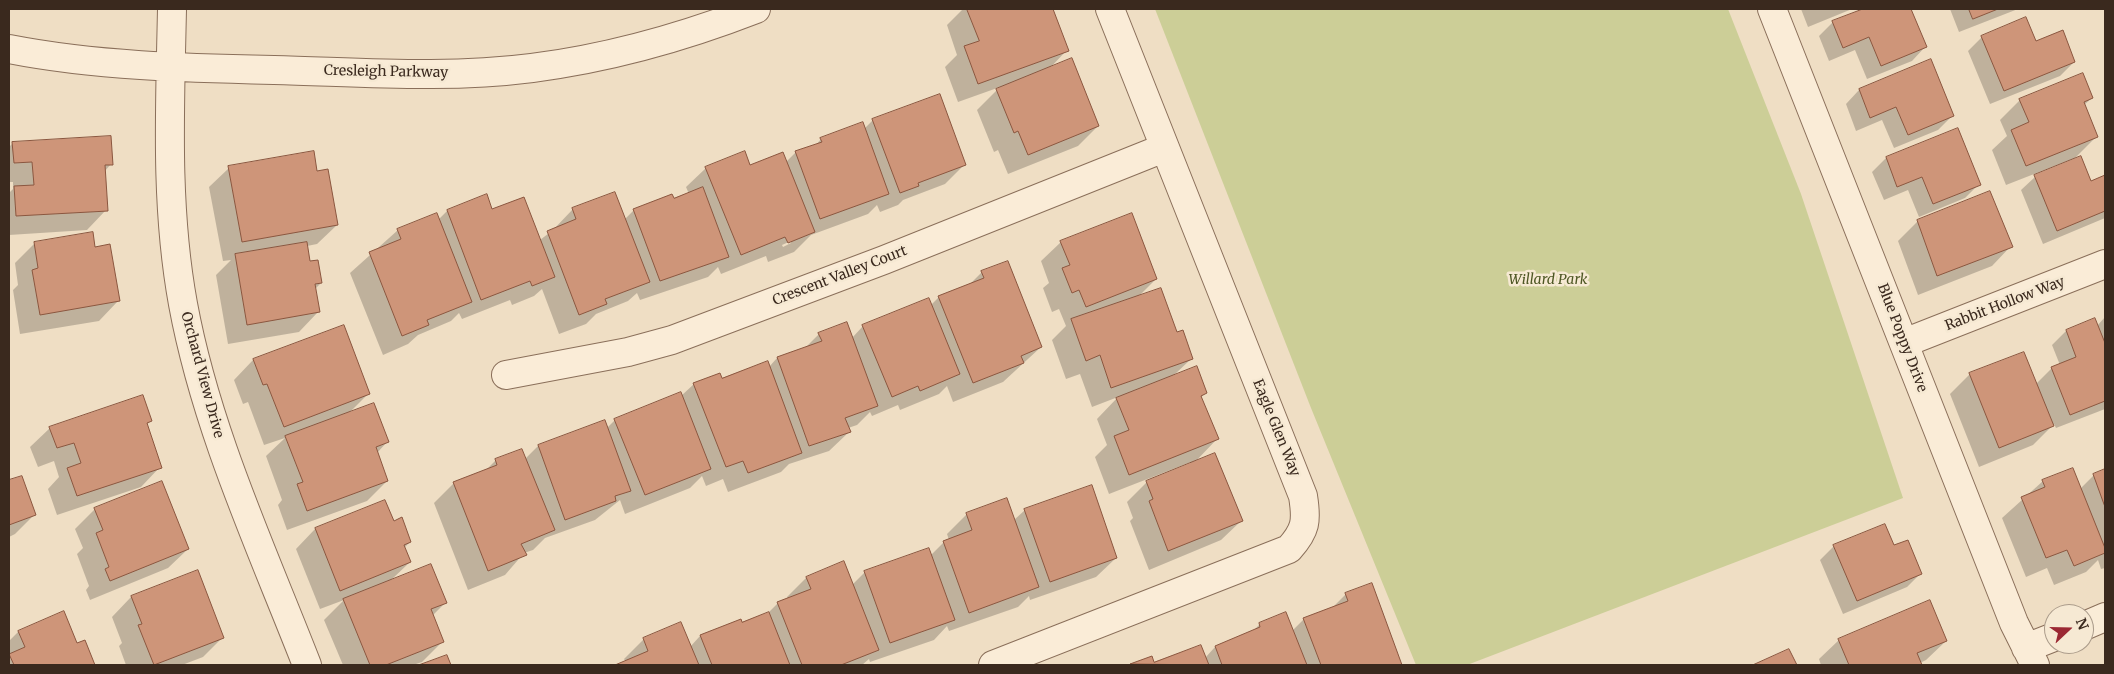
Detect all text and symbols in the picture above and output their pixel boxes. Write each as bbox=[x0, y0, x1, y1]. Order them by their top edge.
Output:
street label: Cresleigh Parkway bbox=[324, 63, 448, 81]
street label: Crescent Valley Court bbox=[770, 243, 910, 309]
park label: Willard Park bbox=[1509, 272, 1587, 288]
street label: Rabbit Hollow Way bbox=[1943, 273, 2067, 335]
street label: Blue Poppy Drive bbox=[1874, 281, 1930, 395]
street label: Orchard View Drive bbox=[177, 310, 227, 440]
street label: Eagle Glen Way bbox=[1249, 377, 1303, 479]
north arrow bbox=[2044, 604, 2094, 654]
text: N bbox=[2072, 616, 2092, 632]

